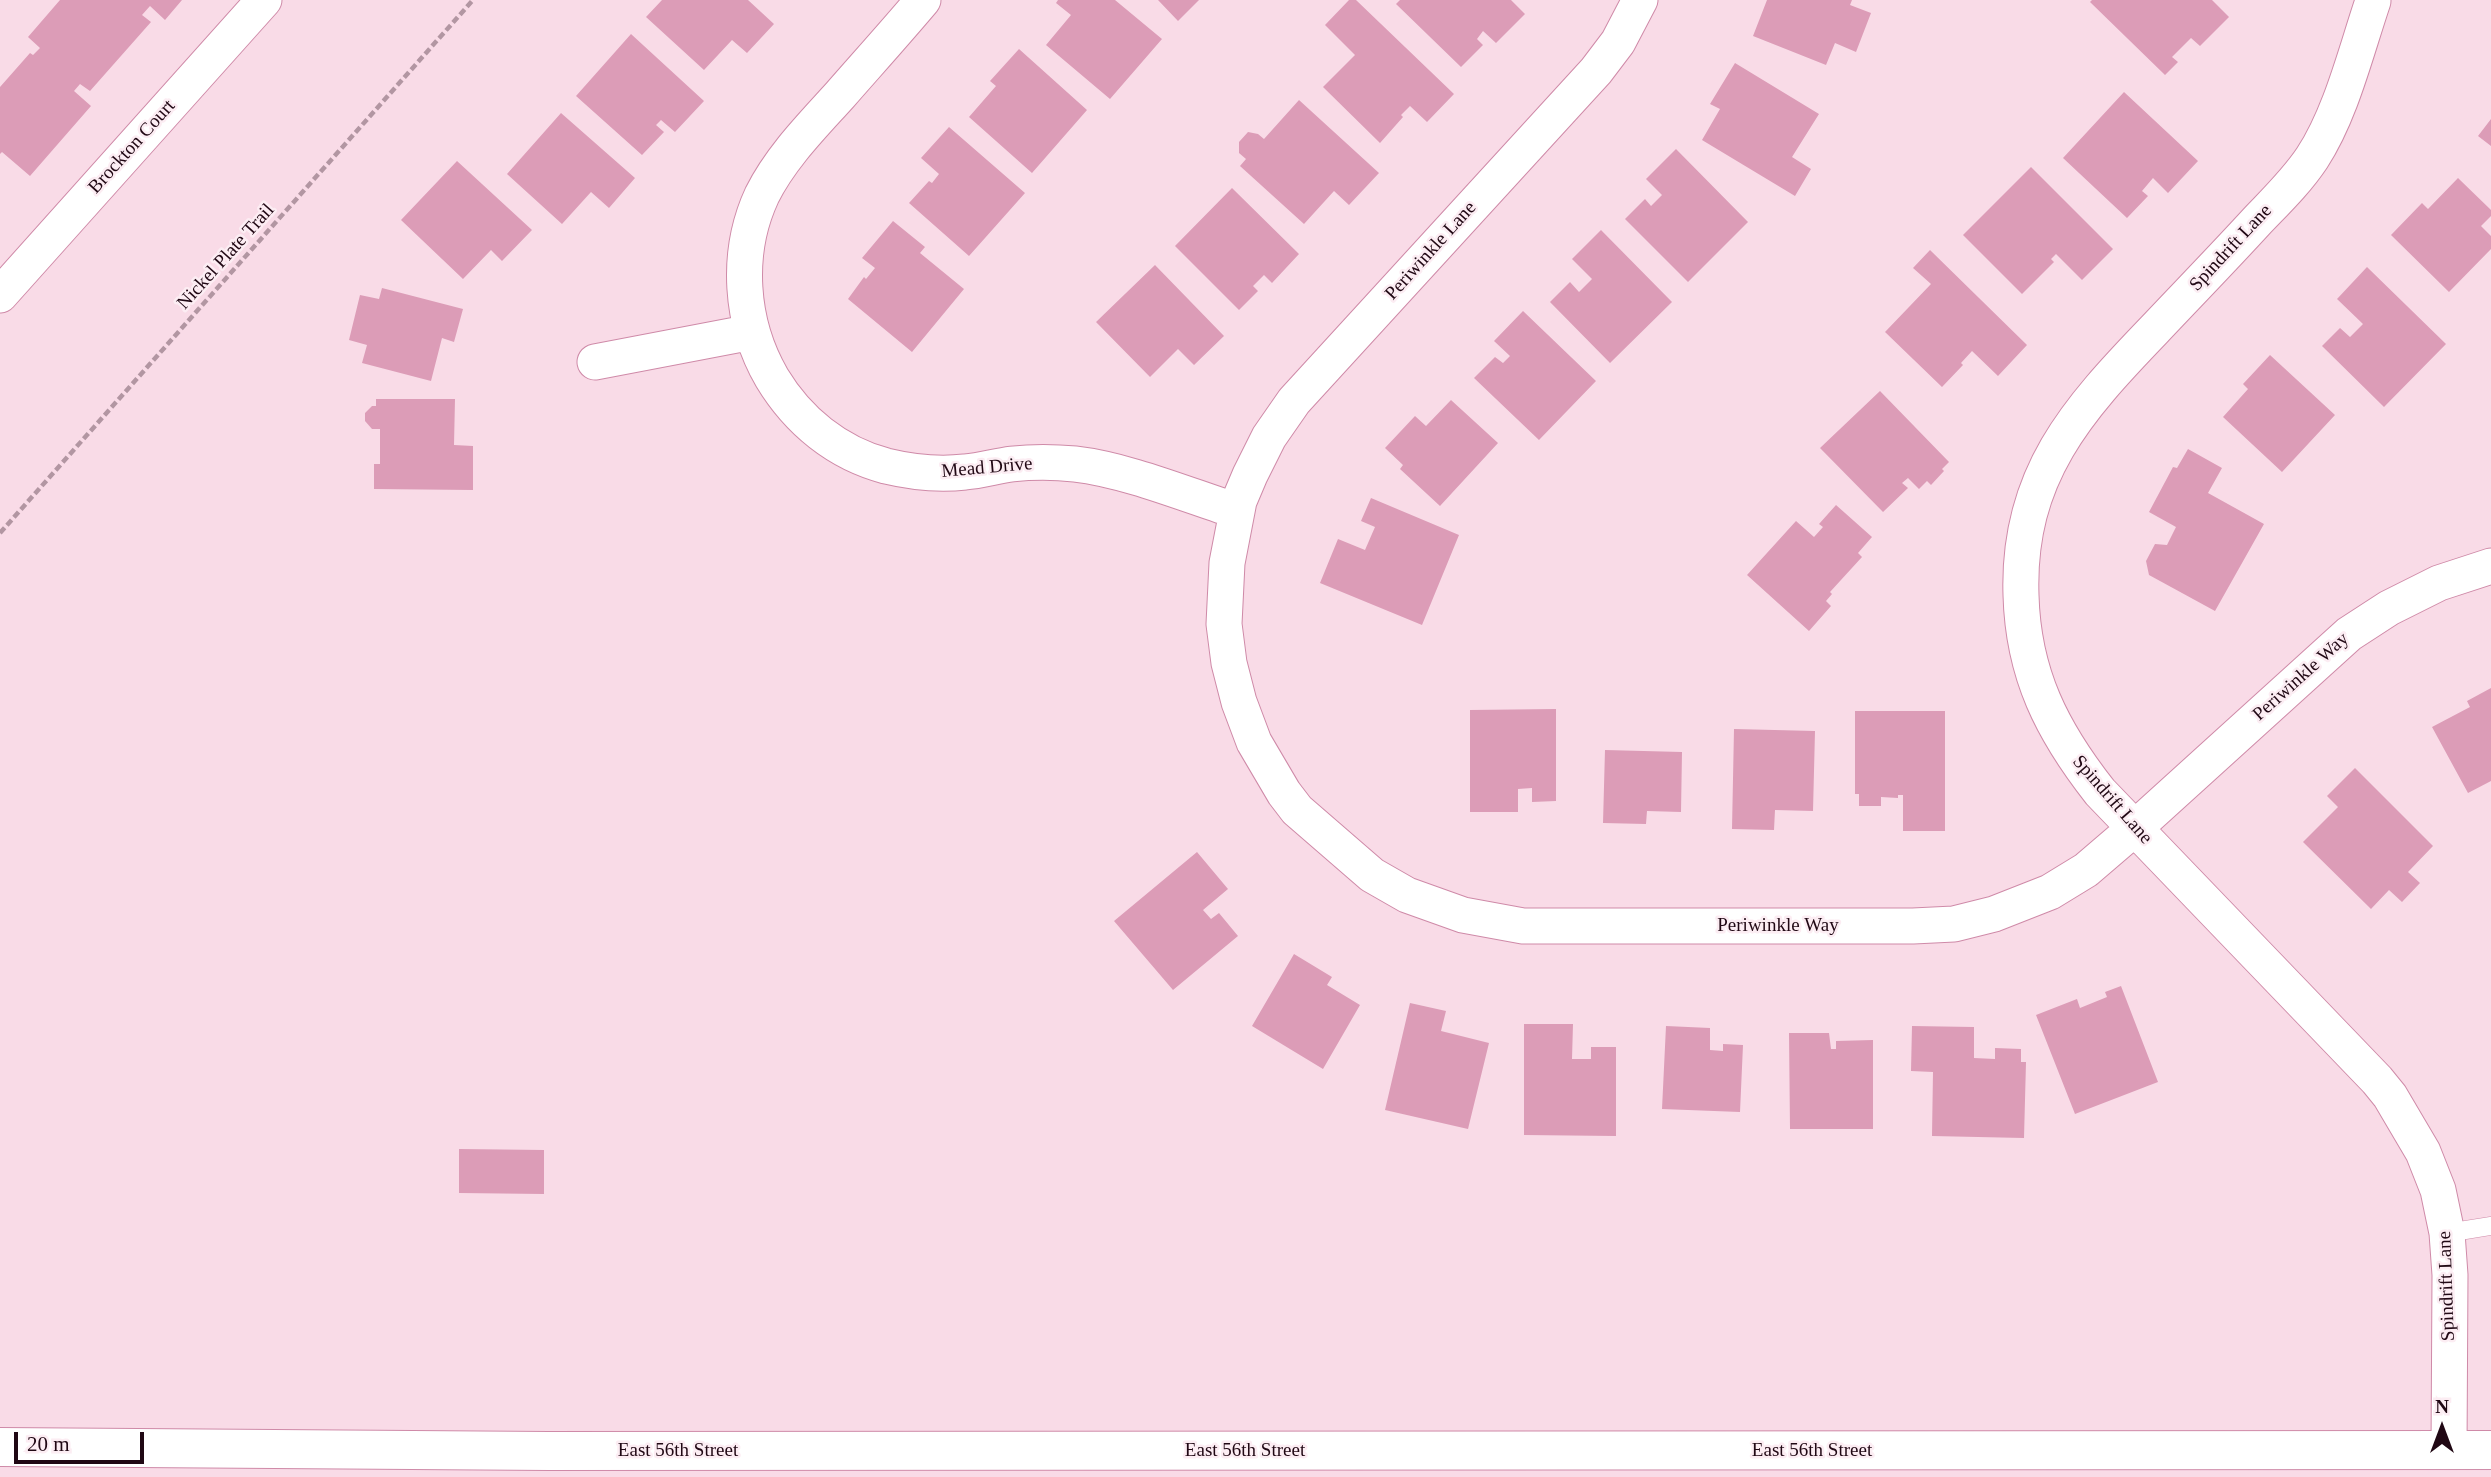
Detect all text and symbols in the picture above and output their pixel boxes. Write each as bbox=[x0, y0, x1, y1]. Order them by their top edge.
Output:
street label: Brockton Court bbox=[84, 95, 180, 199]
street label: Periwinkle Lane bbox=[1381, 197, 1481, 305]
street label: Nickel Plate Trail bbox=[173, 199, 279, 315]
street label: Spindrift Lane bbox=[2185, 200, 2277, 296]
street label: Mead Drive bbox=[941, 453, 1033, 483]
street label: Periwinkle Way bbox=[2248, 628, 2354, 726]
street label: Spindrift Lane bbox=[2067, 751, 2157, 849]
street label: Periwinkle Way bbox=[1717, 915, 1839, 937]
street label: Spindrift Lane bbox=[2434, 1230, 2460, 1342]
north arrow bbox=[2407, 1393, 2477, 1463]
text: N bbox=[2435, 1396, 2449, 1417]
scale bar bbox=[18, 1418, 147, 1462]
text: 20 m bbox=[27, 1432, 70, 1456]
street label: East 56th Street bbox=[618, 1440, 738, 1462]
street label: East 56th Street bbox=[1185, 1440, 1305, 1462]
street label: East 56th Street bbox=[1752, 1440, 1872, 1462]

